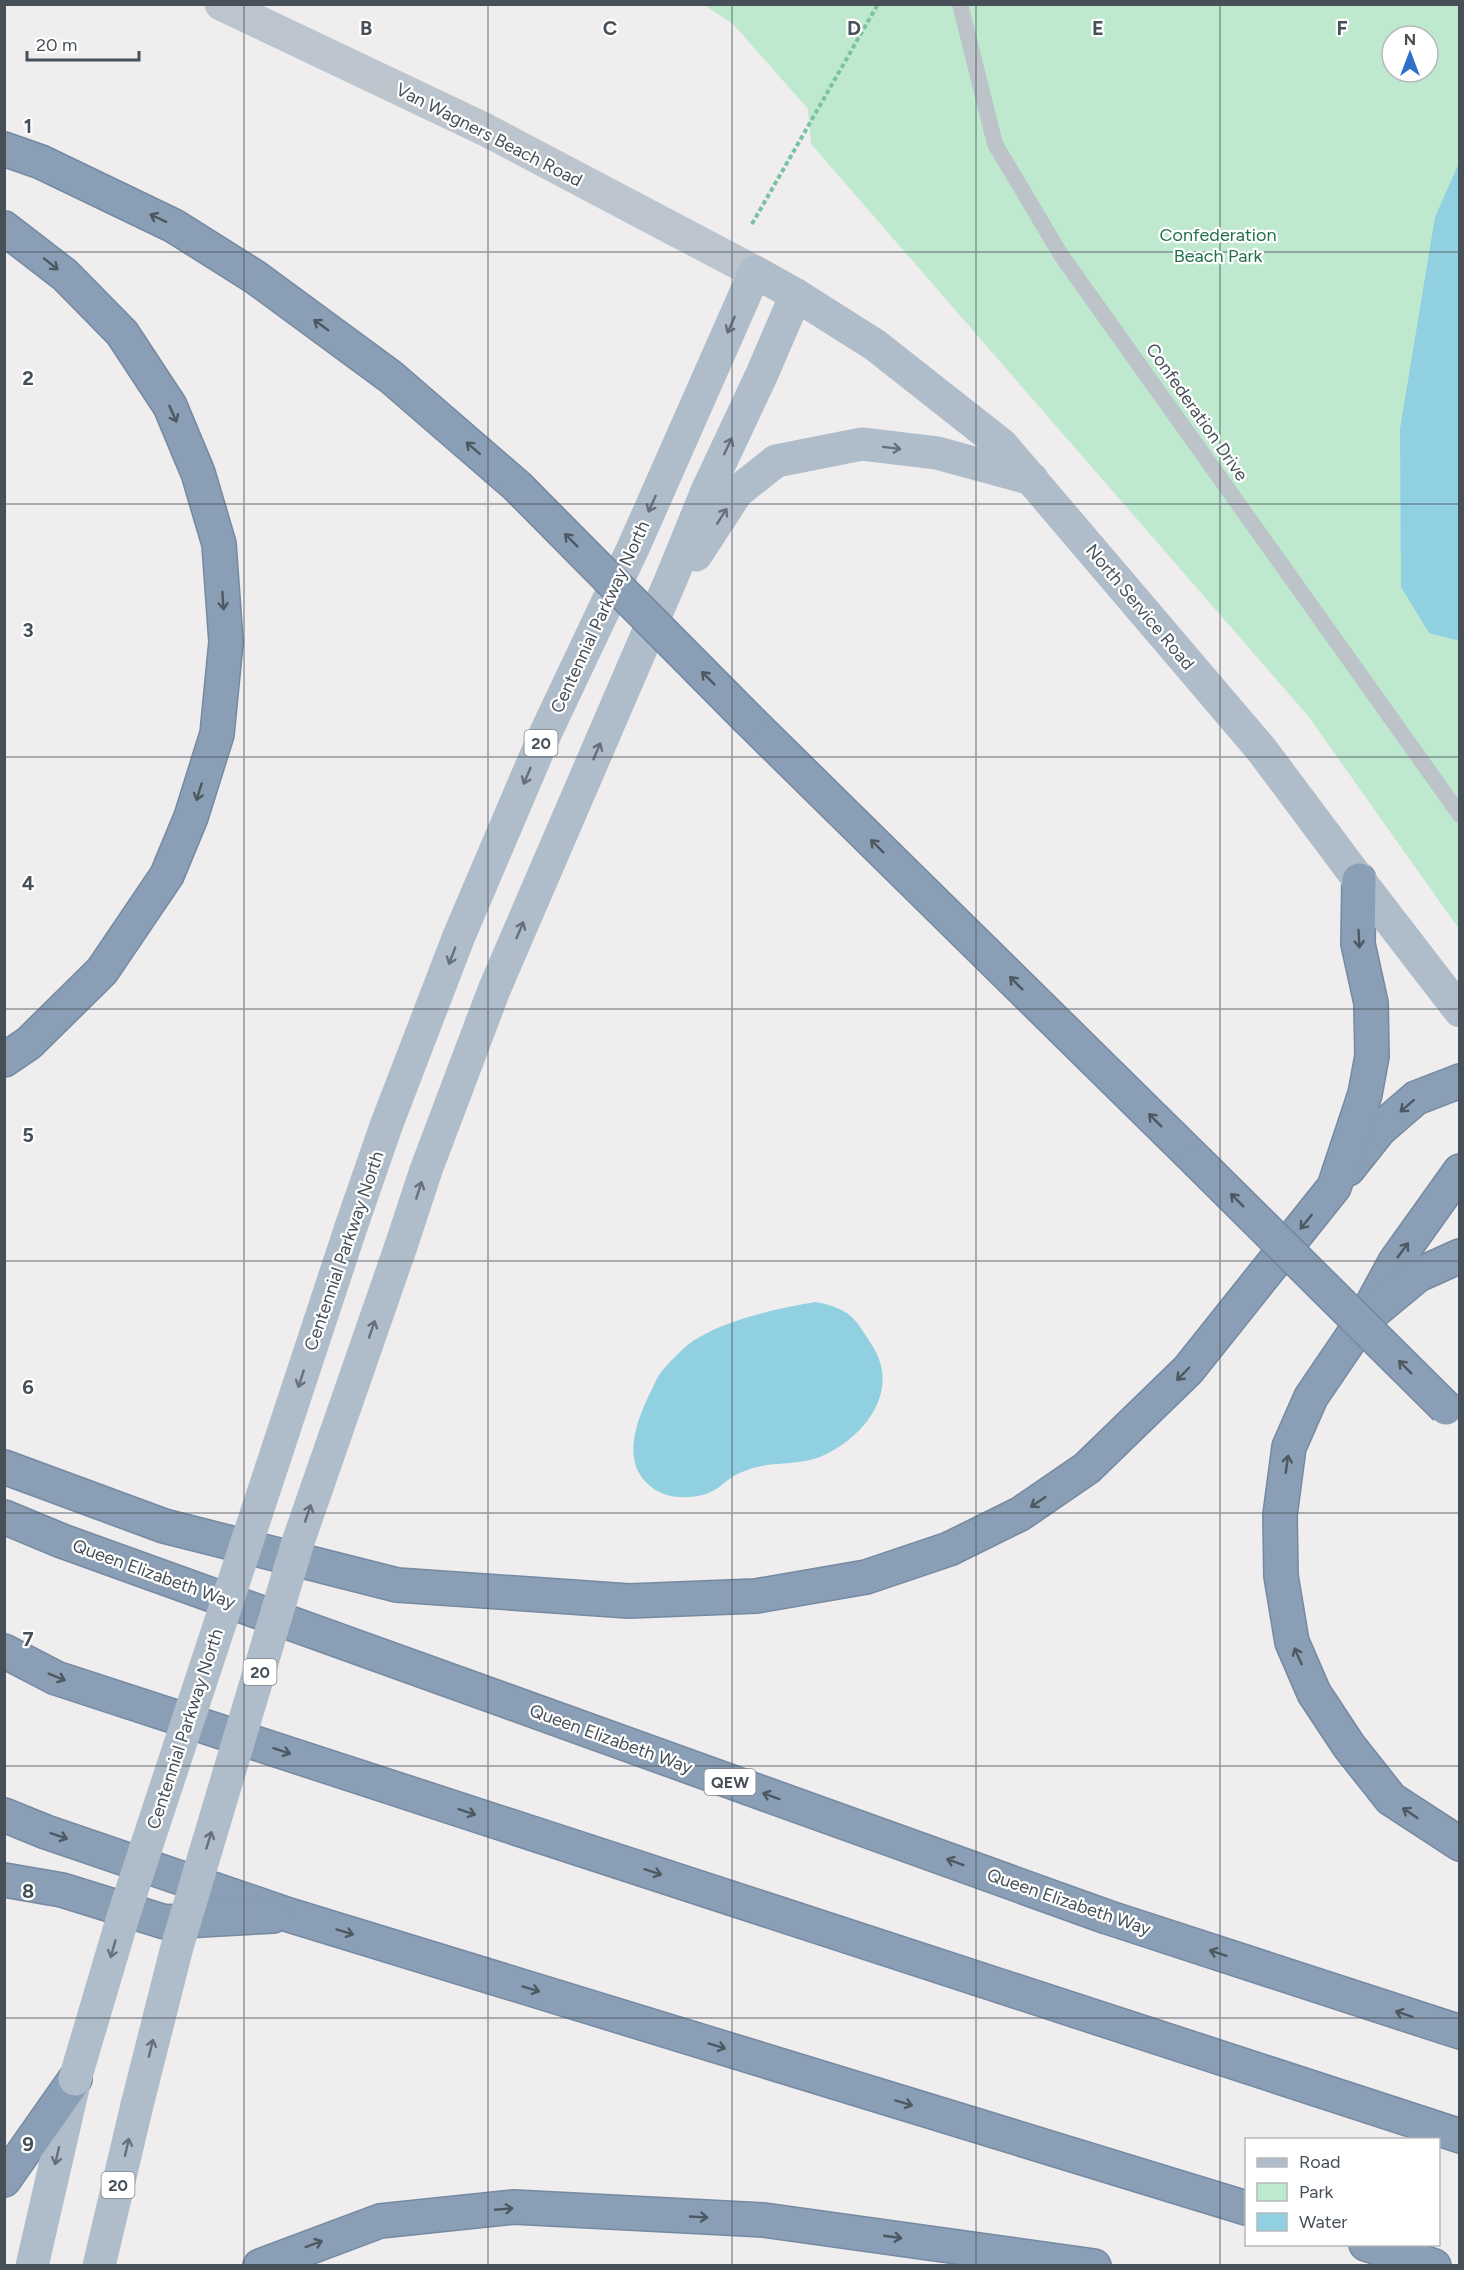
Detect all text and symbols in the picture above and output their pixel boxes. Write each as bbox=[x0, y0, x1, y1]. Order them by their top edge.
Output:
text: B bbox=[360, 16, 372, 40]
text: C bbox=[603, 16, 617, 40]
text: D bbox=[847, 16, 861, 40]
text: E bbox=[1092, 16, 1104, 40]
text: F bbox=[1336, 16, 1348, 40]
scale bar bbox=[27, 24, 140, 62]
north arrow bbox=[1380, 24, 1440, 84]
text: N bbox=[1404, 30, 1416, 49]
text: 20 m bbox=[36, 34, 77, 56]
street label: Van Wagners Beach Road bbox=[392, 78, 586, 192]
text: 1 bbox=[24, 114, 32, 138]
one-way arrow bbox=[150, 212, 168, 224]
park label: Confederation Beach Park bbox=[1160, 224, 1276, 267]
one-way arrow bbox=[43, 257, 59, 270]
one-way arrow bbox=[725, 316, 736, 334]
one-way arrow bbox=[313, 319, 329, 331]
street label: Confederation Drive bbox=[1141, 339, 1253, 485]
text: 2 bbox=[22, 366, 34, 390]
one-way arrow bbox=[167, 404, 179, 422]
one-way arrow bbox=[723, 437, 735, 455]
one-way arrow bbox=[465, 441, 481, 454]
one-way arrow bbox=[881, 442, 901, 453]
one-way arrow bbox=[646, 494, 657, 512]
one-way arrow bbox=[717, 508, 729, 525]
street label: Centennial Parkway North bbox=[546, 517, 654, 717]
one-way arrow bbox=[563, 533, 578, 548]
street label: North Service Road bbox=[1081, 540, 1199, 674]
one-way arrow bbox=[217, 590, 228, 610]
text: 3 bbox=[22, 618, 34, 642]
one-way arrow bbox=[701, 671, 716, 686]
road number: 20 bbox=[524, 730, 558, 756]
one-way arrow bbox=[593, 742, 604, 760]
one-way arrow bbox=[521, 767, 532, 785]
one-way arrow bbox=[193, 782, 204, 801]
one-way arrow bbox=[870, 838, 885, 853]
text: 4 bbox=[22, 871, 35, 895]
one-way arrow bbox=[515, 921, 526, 940]
one-way arrow bbox=[1353, 928, 1364, 948]
one-way arrow bbox=[445, 946, 456, 965]
one-way arrow bbox=[1009, 975, 1024, 990]
one-way arrow bbox=[1399, 1099, 1415, 1112]
one-way arrow bbox=[1148, 1112, 1163, 1127]
text: 5 bbox=[22, 1123, 34, 1147]
street label: Centennial Parkway North bbox=[299, 1148, 389, 1354]
one-way arrow bbox=[414, 1181, 425, 1200]
one-way arrow bbox=[1229, 1193, 1244, 1208]
one-way arrow bbox=[1299, 1214, 1312, 1230]
one-way arrow bbox=[1397, 1243, 1409, 1259]
one-way arrow bbox=[367, 1320, 378, 1339]
one-way arrow bbox=[1397, 1360, 1412, 1375]
one-way arrow bbox=[1176, 1366, 1191, 1381]
one-way arrow bbox=[294, 1369, 305, 1388]
text: 6 bbox=[22, 1375, 34, 1399]
one-way arrow bbox=[1282, 1454, 1293, 1474]
one-way arrow bbox=[1030, 1496, 1046, 1508]
one-way arrow bbox=[304, 1504, 315, 1523]
street label: Queen Elizabeth Way bbox=[70, 1534, 239, 1614]
street label: Centennial Parkway North bbox=[142, 1626, 228, 1832]
text: 7 bbox=[22, 1627, 34, 1651]
one-way arrow bbox=[1292, 1647, 1303, 1666]
road number: 20 bbox=[244, 1659, 276, 1685]
one-way arrow bbox=[47, 1672, 66, 1683]
street label: Queen Elizabeth Way bbox=[527, 1699, 696, 1779]
one-way arrow bbox=[272, 1746, 291, 1757]
road number: QEW bbox=[704, 1769, 756, 1795]
one-way arrow bbox=[762, 1790, 781, 1801]
one-way arrow bbox=[457, 1807, 476, 1818]
one-way arrow bbox=[1403, 1807, 1419, 1819]
one-way arrow bbox=[204, 1831, 215, 1850]
one-way arrow bbox=[49, 1832, 68, 1843]
one-way arrow bbox=[946, 1856, 965, 1867]
street label: Queen Elizabeth Way bbox=[984, 1864, 1154, 1941]
one-way arrow bbox=[643, 1867, 662, 1878]
text: 8 bbox=[22, 1879, 34, 1903]
one-way arrow bbox=[335, 1927, 354, 1938]
one-way arrow bbox=[107, 1940, 118, 1959]
one-way arrow bbox=[1209, 1947, 1228, 1958]
one-way arrow bbox=[521, 1984, 540, 1995]
one-way arrow bbox=[1395, 2007, 1414, 2018]
one-way arrow bbox=[146, 2039, 158, 2058]
one-way arrow bbox=[708, 2041, 727, 2052]
one-way arrow bbox=[894, 2098, 913, 2109]
text: 9 bbox=[22, 2132, 34, 2156]
one-way arrow bbox=[122, 2138, 133, 2158]
legend bbox=[1245, 2138, 1440, 2246]
one-way arrow bbox=[51, 2146, 62, 2166]
text: Road bbox=[1299, 2151, 1340, 2173]
road number: 20 bbox=[102, 2172, 134, 2198]
text: Park bbox=[1299, 2181, 1334, 2203]
one-way arrow bbox=[494, 2203, 514, 2214]
one-way arrow bbox=[689, 2211, 709, 2222]
text: Water bbox=[1299, 2211, 1347, 2233]
one-way arrow bbox=[882, 2232, 902, 2243]
one-way arrow bbox=[304, 2238, 323, 2249]

